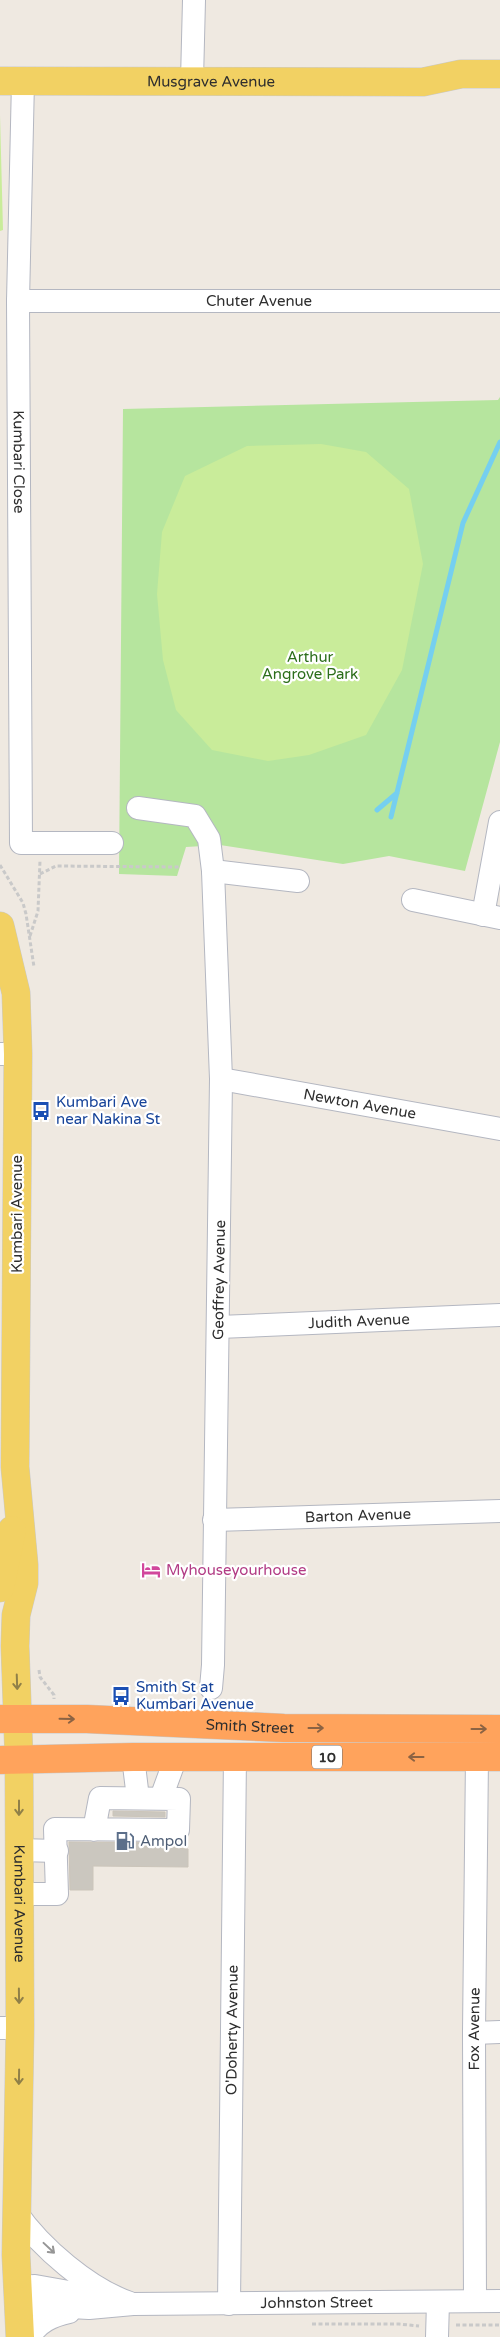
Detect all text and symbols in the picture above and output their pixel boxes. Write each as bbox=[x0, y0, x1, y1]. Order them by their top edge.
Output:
street label: Musgrave Avenue bbox=[147, 72, 275, 91]
street label: Chuter Avenue bbox=[206, 292, 312, 310]
street label: Kumbari Close bbox=[10, 410, 28, 514]
park label: Arthur Angrove Park bbox=[262, 648, 358, 683]
street label: Newton Avenue bbox=[302, 1085, 417, 1123]
place label: Kumbari Ave near Nakina St bbox=[56, 1093, 160, 1128]
bus stop icon: Kumbari Ave near Nakina St bbox=[30, 1100, 52, 1122]
street label: Kumbari Avenue bbox=[8, 1155, 26, 1273]
street label: Geoffrey Avenue bbox=[209, 1220, 229, 1340]
street label: Judith Avenue bbox=[308, 1310, 410, 1332]
street label: Barton Avenue bbox=[305, 1505, 411, 1526]
hotel icon: Myhouseyourhouse bbox=[140, 1559, 162, 1581]
place label: Myhouseyourhouse bbox=[166, 1561, 306, 1579]
one-way arrow bbox=[12, 1674, 21, 1690]
place label: Smith St at Kumbari Avenue bbox=[136, 1678, 254, 1713]
bus stop icon: Smith St at Kumbari Avenue bbox=[110, 1685, 132, 1707]
one-way arrow bbox=[58, 1714, 74, 1724]
street label: Smith Street bbox=[205, 1715, 294, 1737]
one-way arrow bbox=[308, 1723, 324, 1733]
one-way arrow bbox=[470, 1724, 487, 1734]
road number: 10 bbox=[312, 1745, 342, 1768]
one-way arrow bbox=[409, 1752, 425, 1762]
one-way arrow bbox=[14, 1799, 24, 1815]
fuel station icon: Ampol bbox=[114, 1830, 136, 1852]
place label: Ampol bbox=[140, 1832, 187, 1850]
street label: Kumbari Avenue bbox=[10, 1845, 29, 1963]
street label: O'Doherty Avenue bbox=[222, 1965, 242, 2095]
one-way arrow bbox=[14, 1987, 24, 2003]
street label: Fox Avenue bbox=[465, 1987, 483, 2071]
one-way arrow bbox=[14, 2068, 24, 2085]
one-way arrow bbox=[43, 2242, 55, 2254]
street label: Johnston Street bbox=[260, 2293, 373, 2312]

